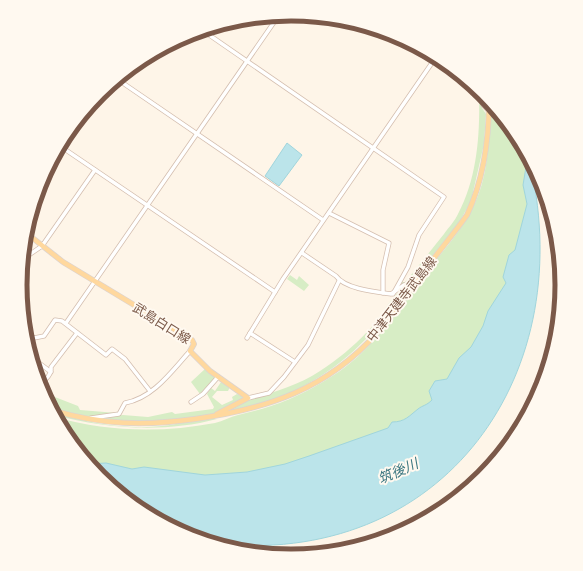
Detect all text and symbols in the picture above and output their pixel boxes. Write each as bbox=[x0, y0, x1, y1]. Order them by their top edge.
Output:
street label: 中津天建寺武島線 bbox=[363, 253, 439, 345]
street label: 武島白口線 bbox=[130, 299, 194, 347]
water label: 筑後川 bbox=[375, 453, 423, 488]

